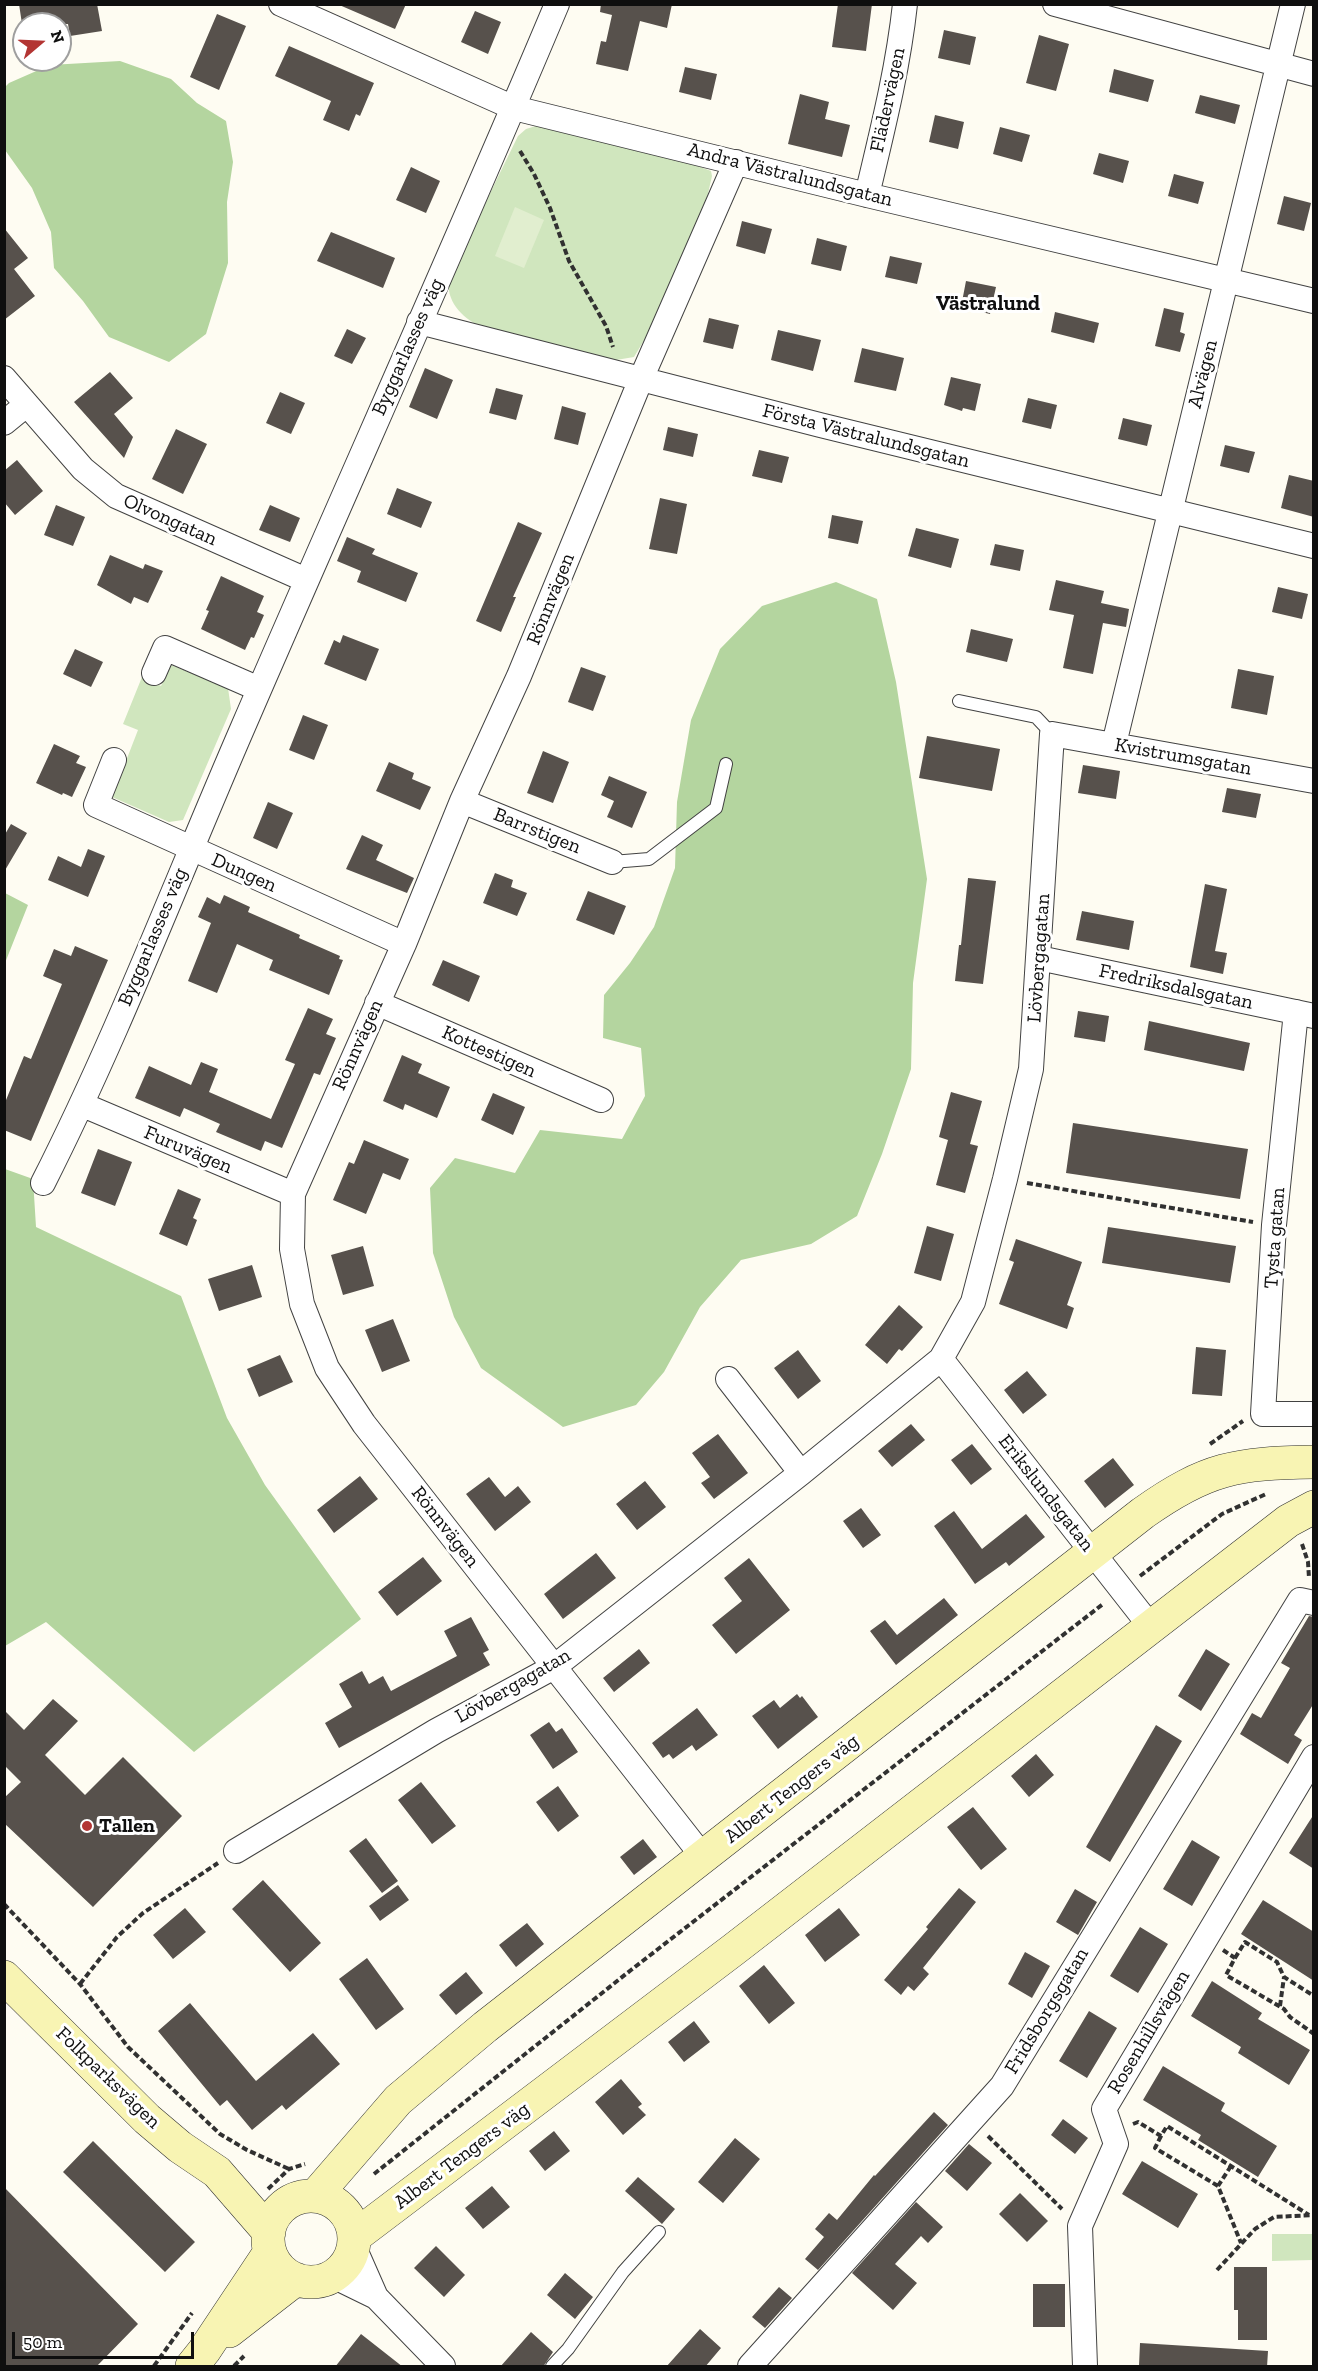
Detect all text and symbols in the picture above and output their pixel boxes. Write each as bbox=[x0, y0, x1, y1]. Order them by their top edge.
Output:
north arrow bbox=[12, 12, 72, 72]
text: N bbox=[47, 28, 69, 45]
street label: Flädervägen bbox=[865, 45, 911, 155]
street label: Andra Västralundsgatan bbox=[685, 138, 895, 212]
street label: Byggarlasses väg bbox=[367, 275, 449, 419]
district label: Västralund bbox=[936, 291, 1040, 317]
street label: Alvägen bbox=[1183, 337, 1223, 411]
street label: Första Västralundsgatan bbox=[760, 399, 972, 473]
street label: Olvongatan bbox=[119, 489, 221, 551]
street label: Rönnvägen bbox=[522, 550, 580, 648]
street label: Kvistrumsgatan bbox=[1113, 733, 1253, 781]
street label: Barrstigen bbox=[490, 803, 584, 859]
street label: Dungen bbox=[208, 848, 280, 898]
street label: Byggarlasses väg bbox=[113, 864, 193, 1010]
street label: Lövbergagatan bbox=[1023, 893, 1055, 1023]
street label: Fredriksdalsgatan bbox=[1097, 959, 1255, 1015]
street label: Rönnvägen bbox=[327, 996, 389, 1094]
street label: Kottestigen bbox=[438, 1021, 540, 1083]
street label: Furuvägen bbox=[140, 1121, 236, 1179]
street label: Tysta gatan bbox=[1259, 1187, 1291, 1289]
street label: Erikslundsgatan bbox=[993, 1430, 1099, 1556]
street label: Rönnvägen bbox=[406, 1482, 484, 1572]
street label: Lövbergagatan bbox=[451, 1643, 575, 1729]
street label: Albert Tengers väg bbox=[720, 1729, 864, 1849]
place label: Tallen bbox=[99, 1814, 155, 1838]
marker: Tallen bbox=[80, 1819, 94, 1833]
street label: Fridsborgsgatan bbox=[1000, 1943, 1094, 2079]
street label: Rosenhillsvägen bbox=[1103, 1966, 1195, 2098]
street label: Folkparksvägen bbox=[51, 2022, 165, 2134]
street label: Albert Tengers väg bbox=[389, 2097, 535, 2215]
scale bar bbox=[15, 2320, 196, 2358]
text: 50 m bbox=[23, 2331, 62, 2353]

